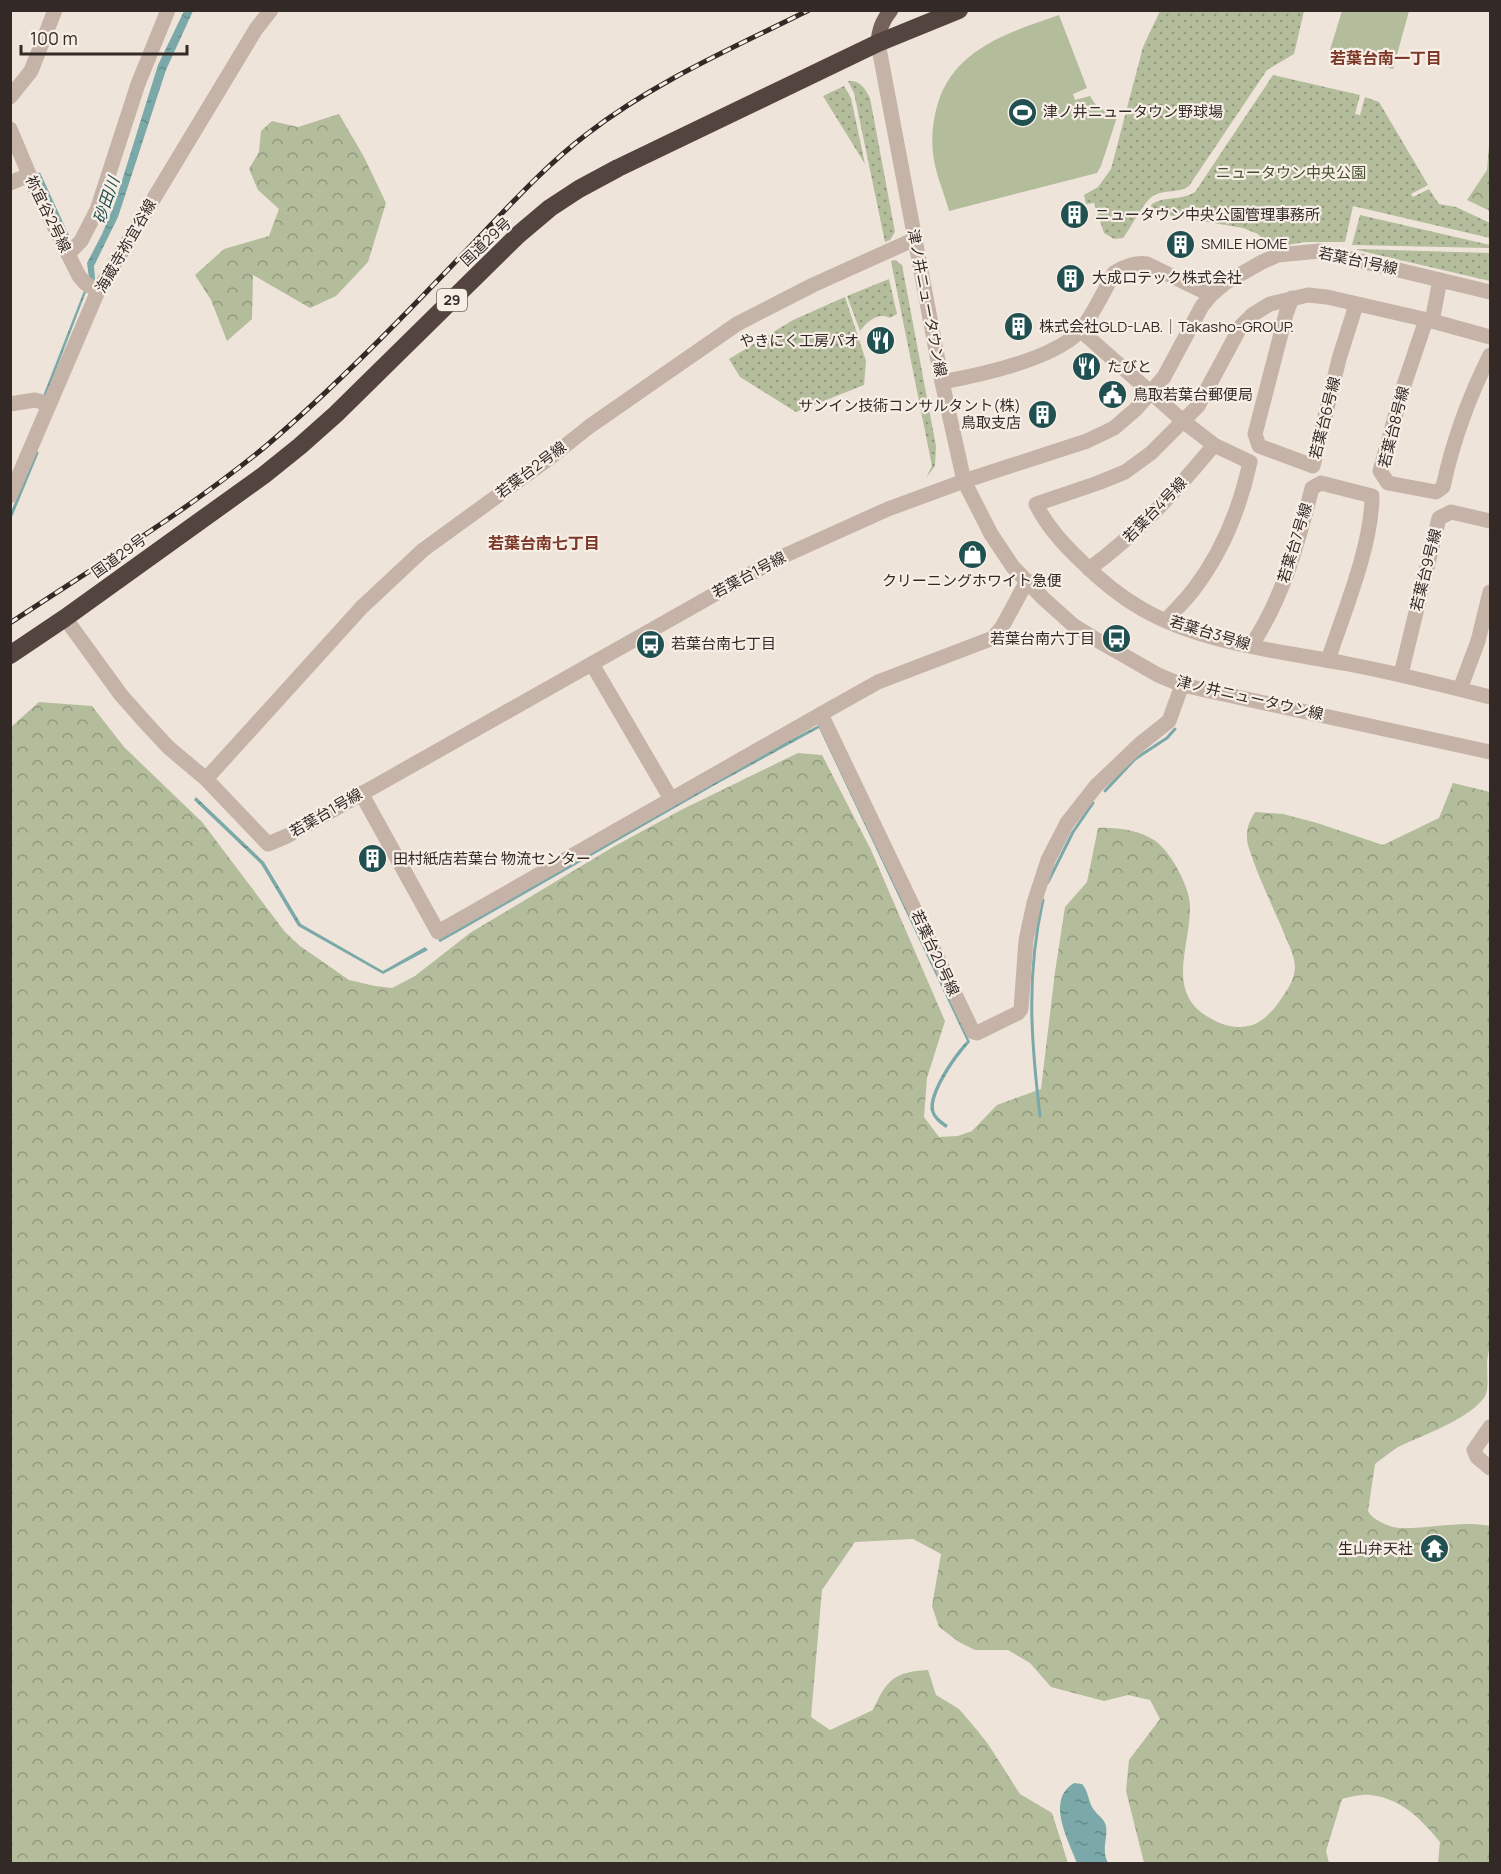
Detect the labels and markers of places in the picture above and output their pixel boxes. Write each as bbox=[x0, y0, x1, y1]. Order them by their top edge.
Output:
sports icon: 津ノ井ニュータウン野球場 bbox=[1006, 96, 1038, 128]
place label: 津ノ井ニュータウン野球場 bbox=[1043, 101, 1223, 122]
building icon: ニュータウン中央公園管理事務所 bbox=[1058, 199, 1090, 231]
place label: ニュータウン中央公園管理事務所 bbox=[1095, 204, 1320, 225]
building icon: SMILE HOME bbox=[1164, 228, 1196, 260]
place label: SMILE HOME bbox=[1201, 233, 1288, 254]
building icon: 大成ロテック株式会社 bbox=[1055, 262, 1087, 294]
place label: 大成ロテック株式会社 bbox=[1092, 267, 1242, 288]
building icon: 株式会社GLD-LAB.｜Takasho-GROUP. bbox=[1002, 311, 1034, 343]
place label: 株式会社GLD-LAB.｜Takasho-GROUP. bbox=[1039, 316, 1294, 337]
restaurant icon: やきにく工房パオ bbox=[864, 325, 896, 357]
place label: やきにく工房パオ bbox=[739, 330, 859, 351]
restaurant icon: たびと bbox=[1070, 351, 1102, 383]
place label: たびと bbox=[1107, 356, 1152, 377]
public building icon: 鳥取若葉台郵便局 bbox=[1096, 379, 1128, 411]
place label: 鳥取若葉台郵便局 bbox=[1133, 384, 1253, 405]
place label: サンイン技術コンサルタント(株) 鳥取支店 bbox=[798, 395, 1021, 433]
building icon: サンイン技術コンサルタント(株) 鳥取支店 bbox=[1026, 399, 1058, 431]
shop icon: クリーニングホワイト急便 bbox=[956, 538, 988, 570]
place label: クリーニングホワイト急便 bbox=[882, 570, 1062, 591]
bus stop icon: 若葉台南六丁目 bbox=[1100, 623, 1132, 655]
bus stop icon: 若葉台南七丁目 bbox=[634, 628, 666, 660]
place label: 若葉台南六丁目 bbox=[990, 628, 1095, 649]
place label: 若葉台南七丁目 bbox=[671, 633, 776, 654]
building icon: 田村紙店若葉台 物流センター bbox=[356, 843, 388, 875]
place label: 田村紙店若葉台 物流センター bbox=[393, 848, 591, 869]
temple icon: 生山弁天社 bbox=[1418, 1533, 1450, 1565]
place label: 生山弁天社 bbox=[1338, 1538, 1413, 1559]

